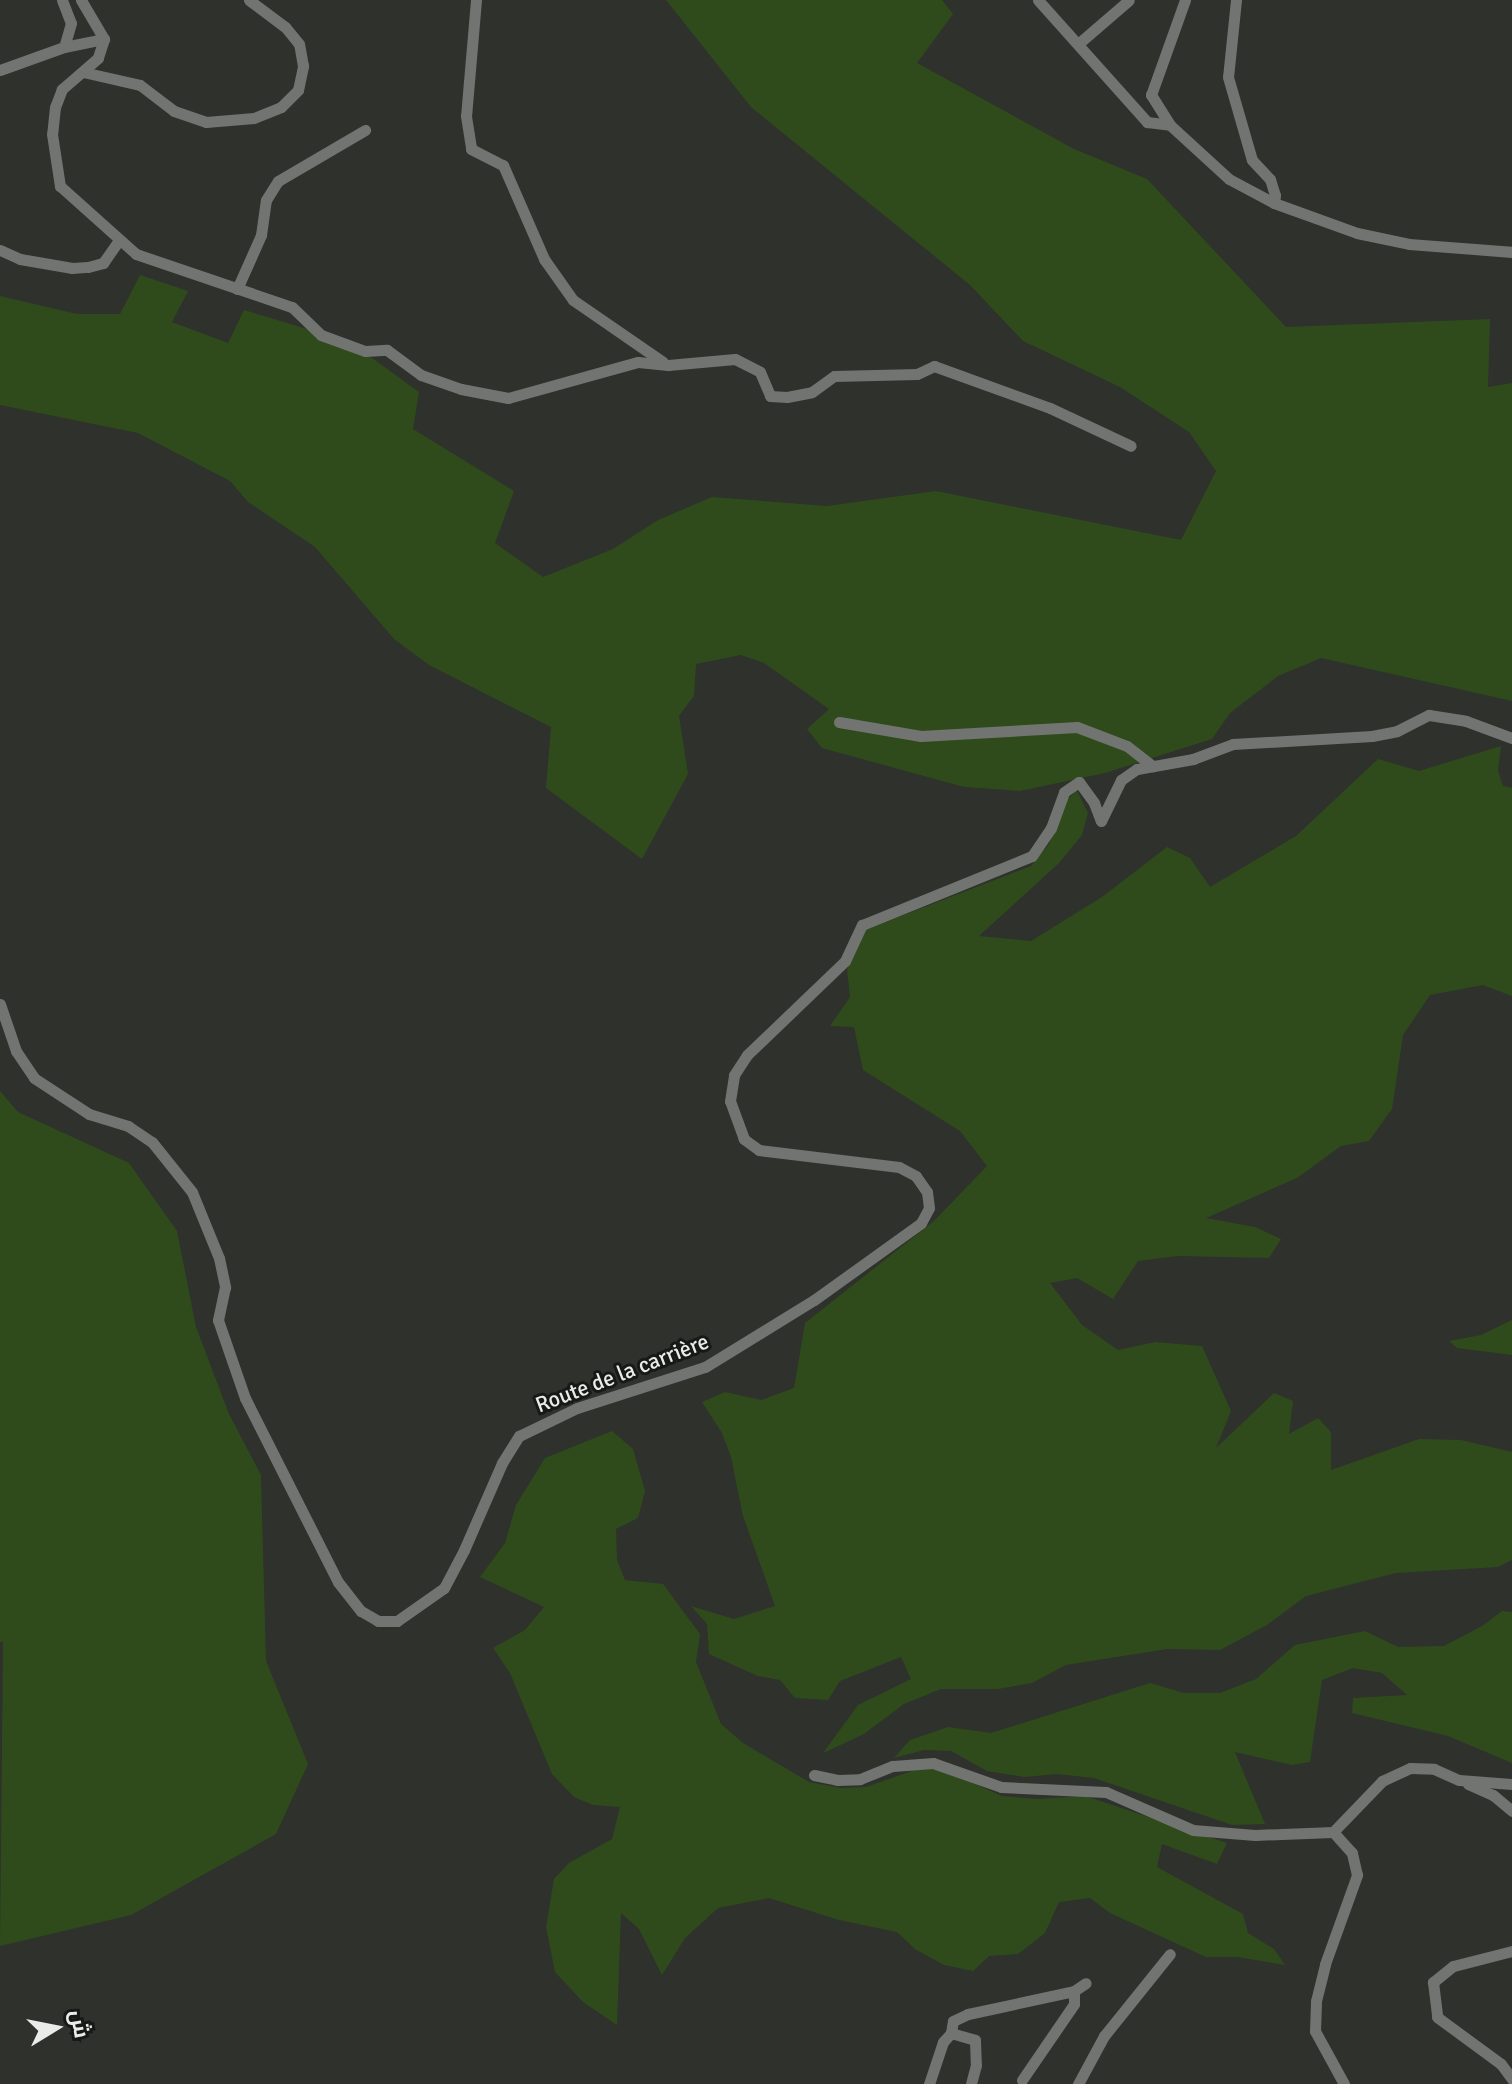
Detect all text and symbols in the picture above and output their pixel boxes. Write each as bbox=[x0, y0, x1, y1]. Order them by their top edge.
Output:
street label: Route de la carrière bbox=[532, 1328, 712, 1418]
north arrow bbox=[16, 1988, 96, 2068]
text: ش bbox=[64, 2007, 96, 2040]

